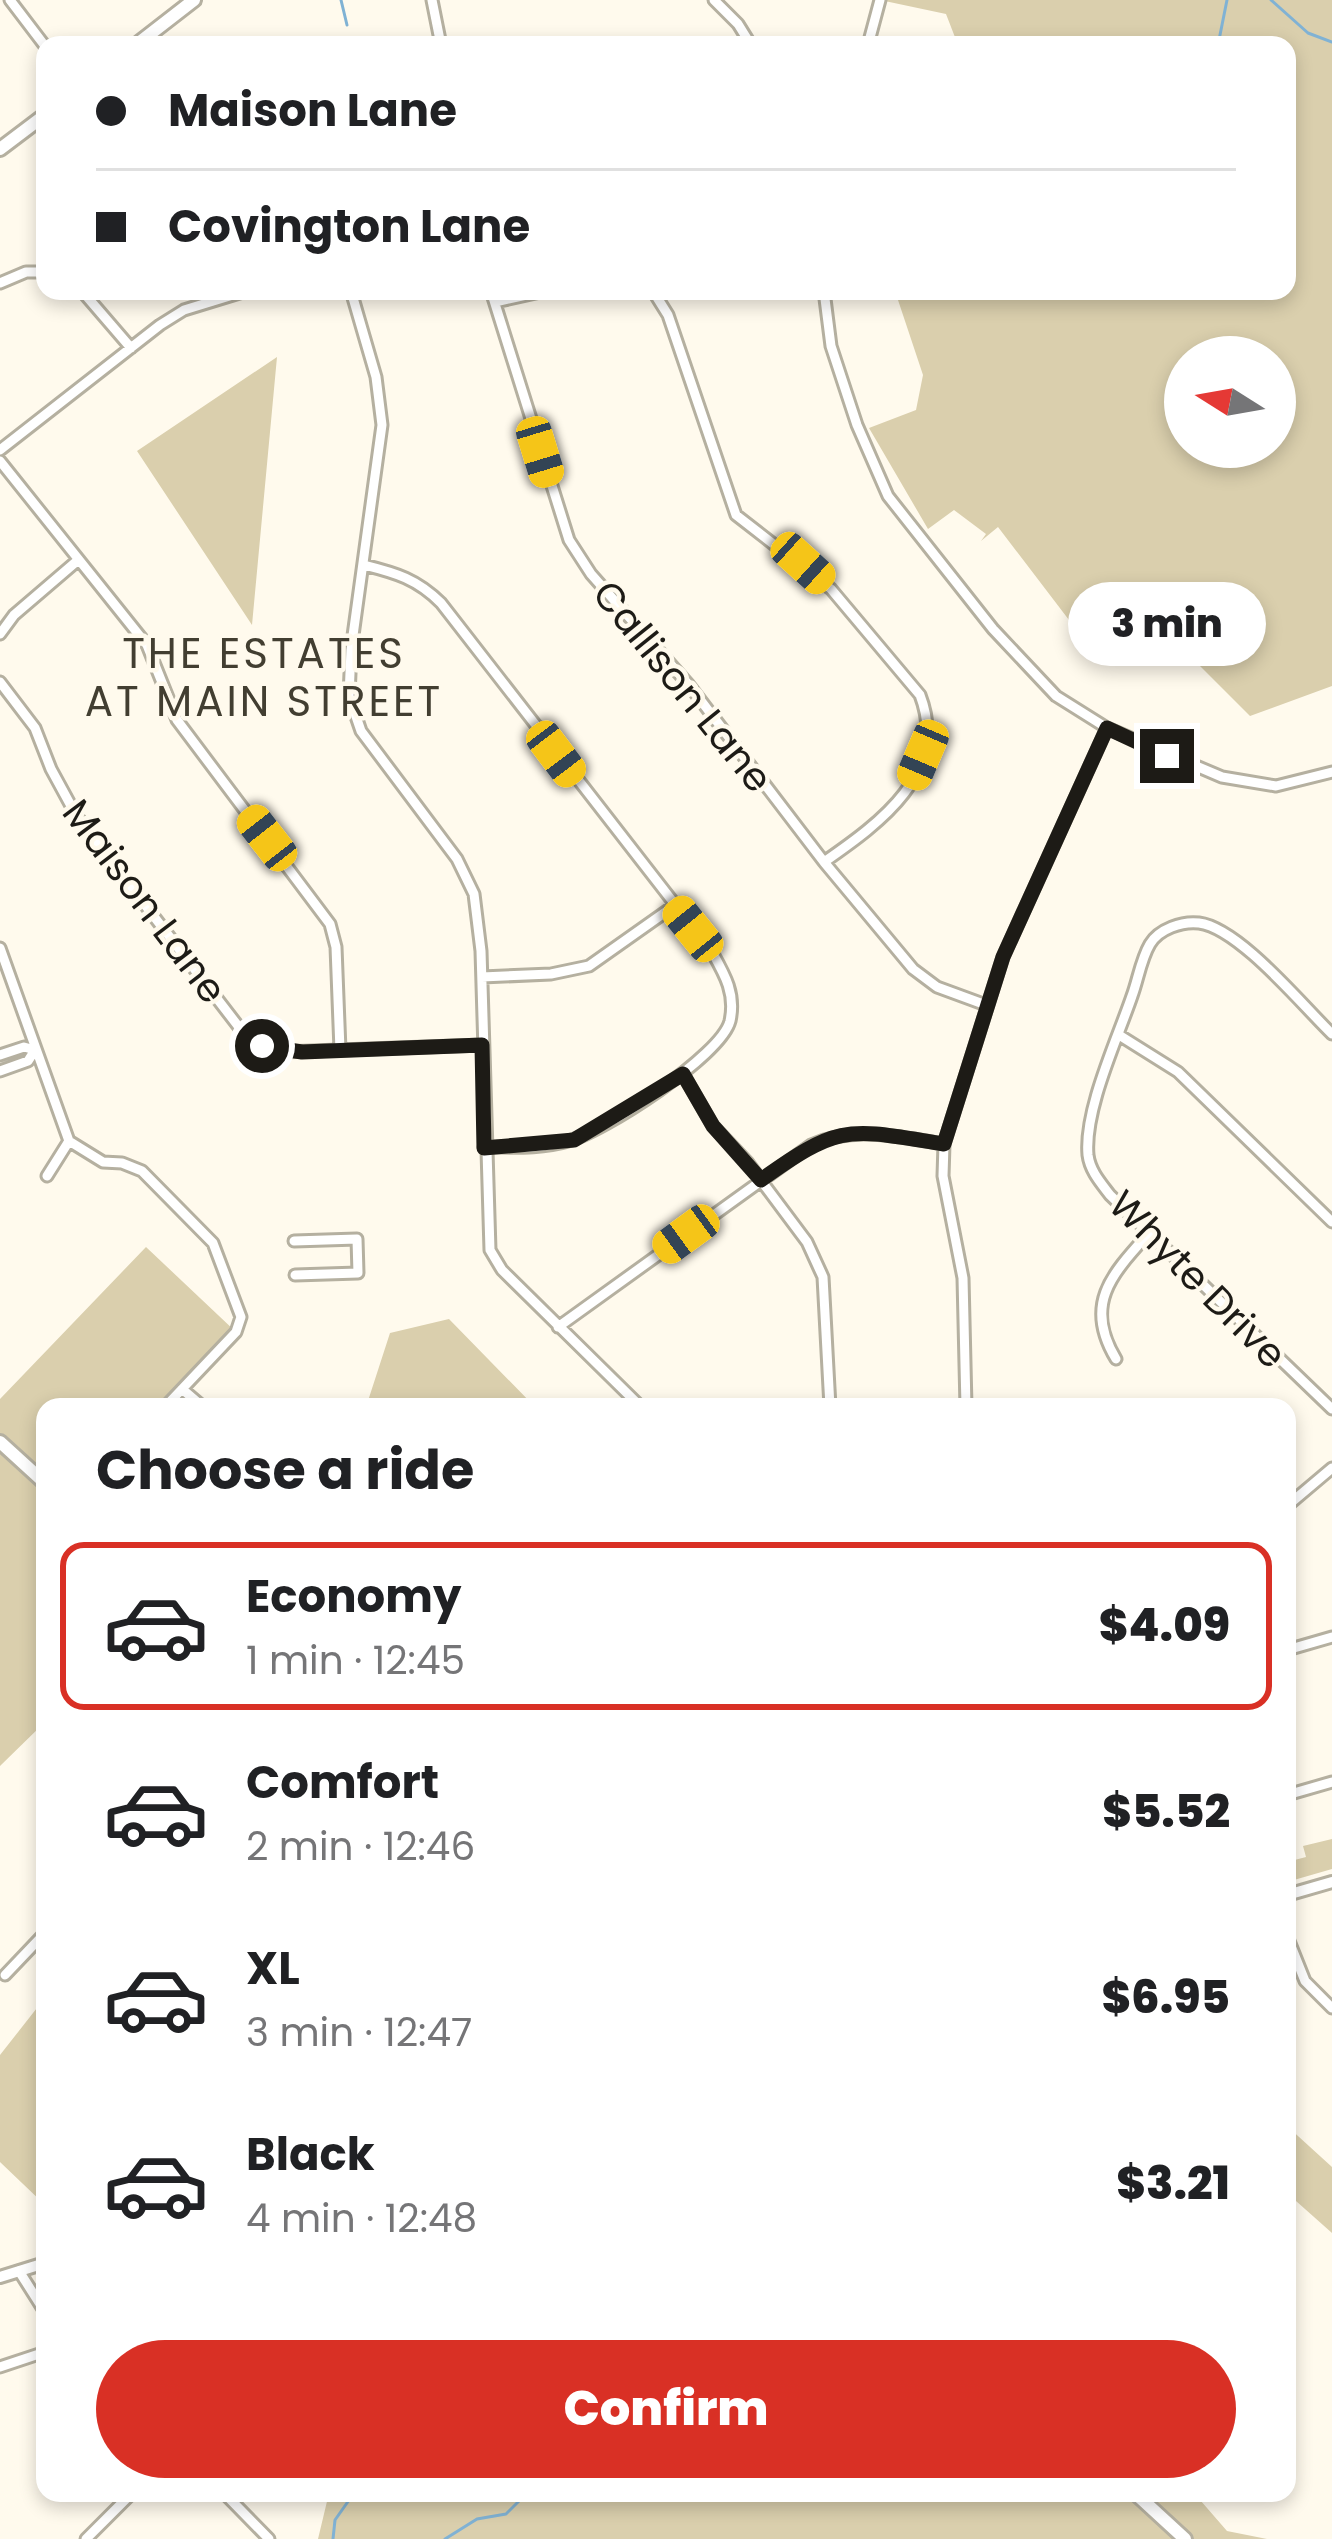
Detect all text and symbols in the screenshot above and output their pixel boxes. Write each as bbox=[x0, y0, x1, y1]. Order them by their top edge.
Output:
text: Maison Lane bbox=[168, 79, 457, 142]
text: Covington Lane bbox=[168, 195, 530, 258]
north arrow bbox=[1164, 336, 1296, 468]
map controls bbox=[1164, 336, 1296, 468]
car bbox=[512, 412, 568, 492]
car bbox=[764, 526, 842, 600]
street label: Callison Lane bbox=[580, 569, 785, 804]
callout: 3 min bbox=[1068, 582, 1266, 666]
text: 3 min bbox=[1111, 596, 1223, 651]
district label: THE ESTATES AT MAIN STREET bbox=[85, 624, 443, 731]
car bbox=[520, 714, 592, 794]
car bbox=[892, 715, 954, 795]
route end bbox=[1140, 729, 1194, 783]
street label: Maison Lane bbox=[50, 788, 240, 1015]
car bbox=[231, 799, 303, 877]
car bbox=[656, 890, 730, 968]
route start bbox=[235, 1019, 289, 1073]
street label: Whyte Drive bbox=[1096, 1178, 1299, 1381]
car bbox=[646, 1198, 726, 1270]
text: Choose a ride bbox=[96, 1432, 474, 1508]
text: Economy bbox=[246, 1565, 461, 1628]
icon: car bbox=[102, 1572, 210, 1680]
text: $4.09 bbox=[1099, 1594, 1230, 1657]
text: 1 min · 12:45 bbox=[246, 1633, 465, 1688]
text: Comfort bbox=[246, 1751, 439, 1814]
icon: car bbox=[102, 1758, 210, 1866]
text: $5.52 bbox=[1102, 1780, 1230, 1843]
text: 2 min · 12:46 bbox=[246, 1819, 475, 1874]
text: XL bbox=[246, 1937, 300, 2000]
icon: car bbox=[102, 1944, 210, 2052]
text: $6.95 bbox=[1101, 1966, 1230, 2029]
text: 3 min · 12:47 bbox=[246, 2005, 472, 2060]
text: Black bbox=[246, 2123, 375, 2186]
icon: car bbox=[102, 2130, 210, 2238]
text: $3.21 bbox=[1116, 2152, 1230, 2215]
text: 4 min · 12:48 bbox=[246, 2191, 477, 2246]
button: Confirm bbox=[96, 2340, 1236, 2478]

